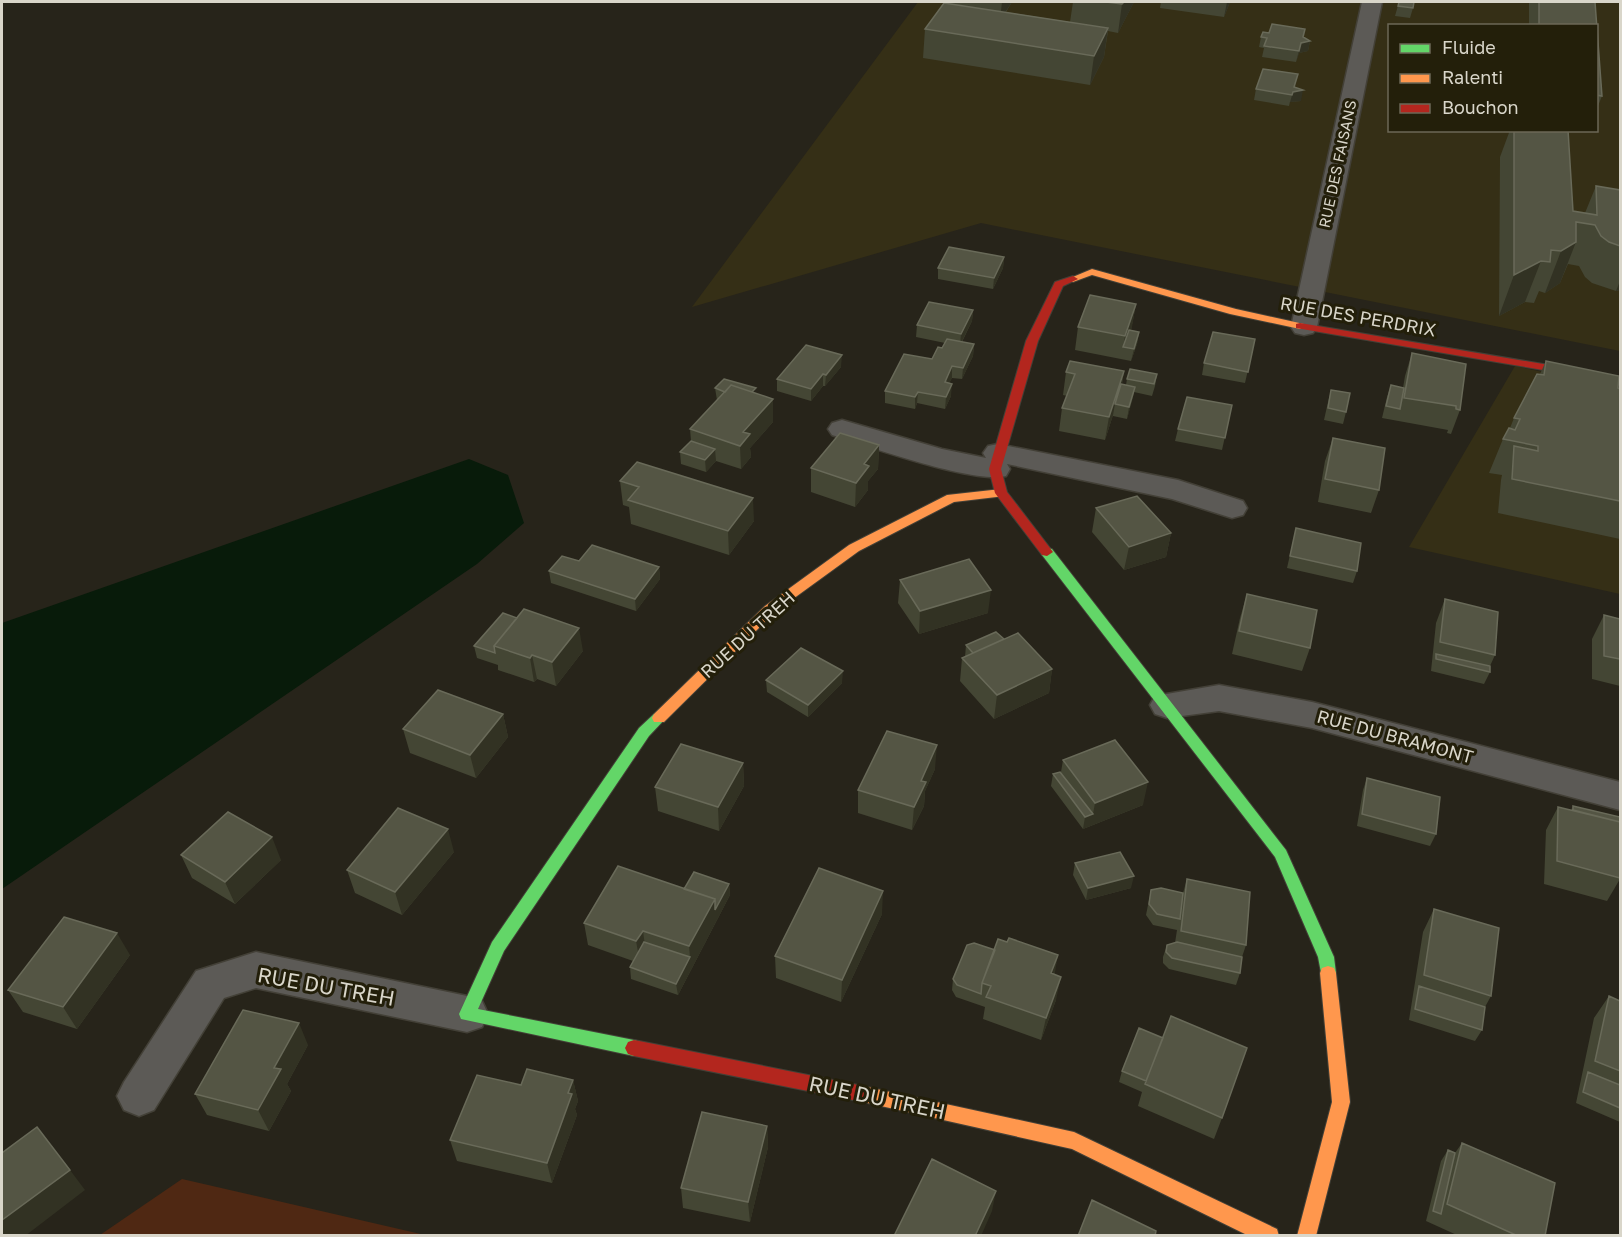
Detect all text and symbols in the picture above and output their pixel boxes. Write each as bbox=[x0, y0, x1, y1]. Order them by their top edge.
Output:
legend bbox=[1388, 24, 1598, 132]
text: Fluide bbox=[1442, 36, 1496, 58]
text: Ralenti bbox=[1442, 66, 1503, 88]
text: Bouchon bbox=[1442, 96, 1519, 118]
street label: RUE DES FAISANS bbox=[1315, 98, 1359, 229]
street label: RUE DES PERDRIX bbox=[1279, 291, 1438, 341]
street label: RUE DU TREH bbox=[696, 586, 799, 682]
street label: RUE DU BRAMONT bbox=[1315, 705, 1476, 767]
street label: RUE DU TREH bbox=[256, 961, 397, 1011]
street label: RUE DU TREH bbox=[807, 1070, 948, 1124]

